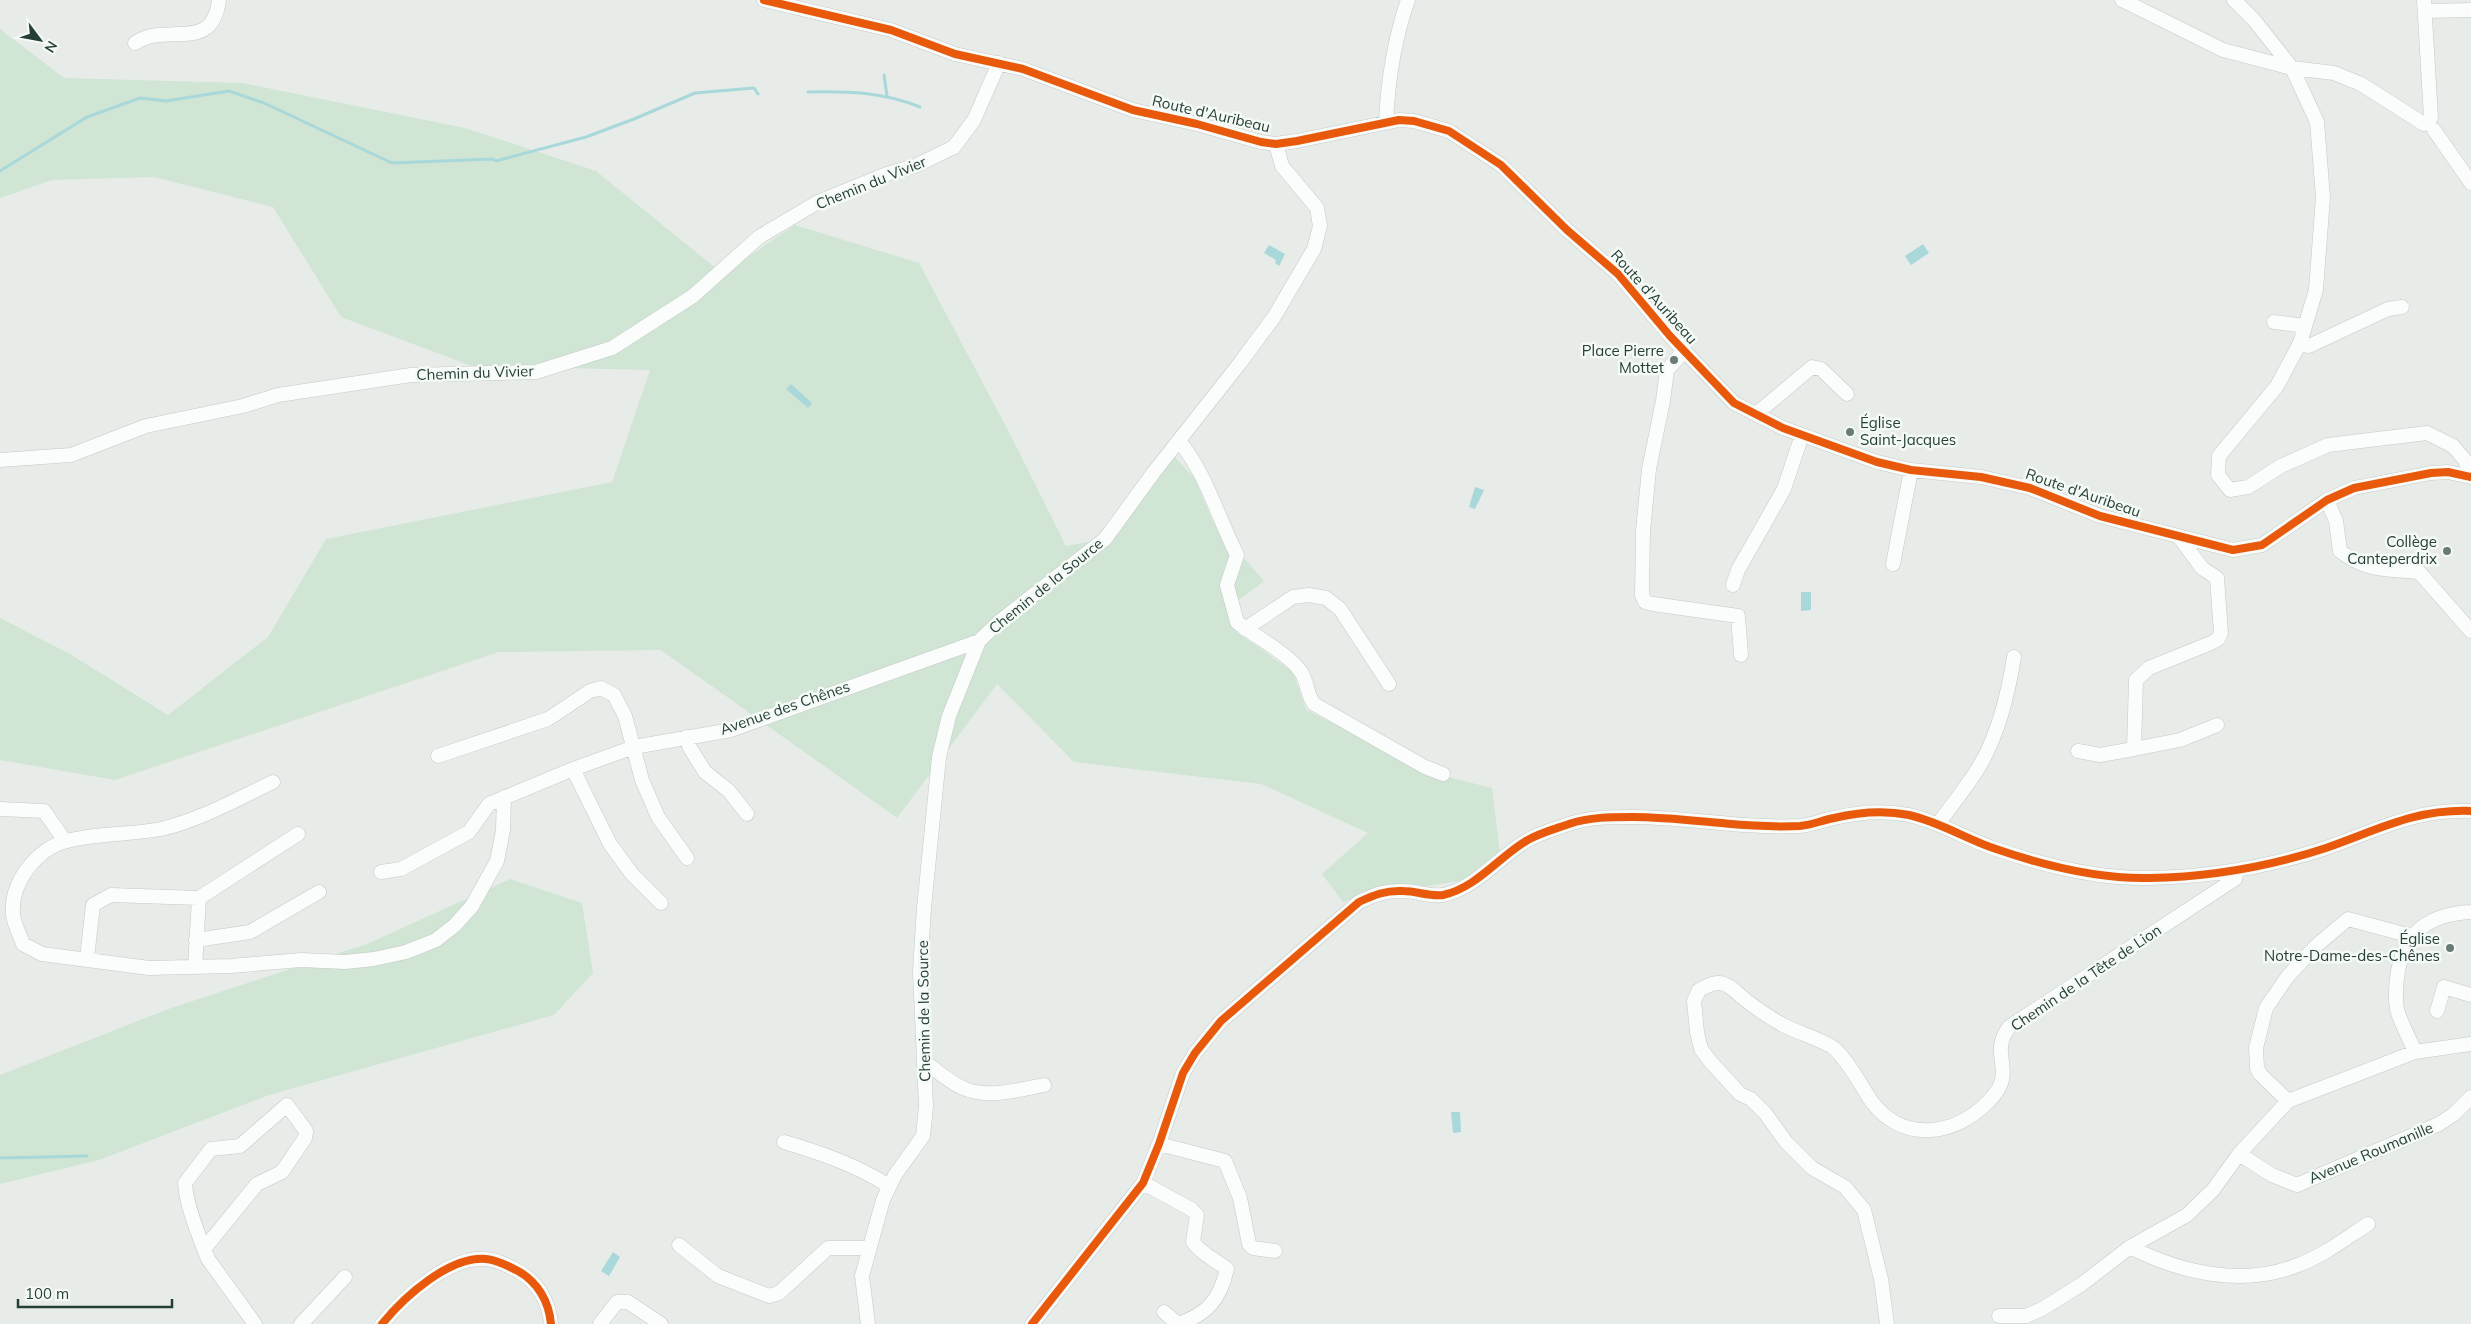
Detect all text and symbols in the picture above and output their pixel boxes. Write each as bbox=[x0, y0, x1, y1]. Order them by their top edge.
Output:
north arrow bbox=[15, 15, 65, 65]
text: N bbox=[41, 38, 61, 56]
street label: Route d'Auribeau bbox=[1150, 91, 1272, 136]
street label: Chemin du Vivier bbox=[813, 152, 929, 213]
street label: Route d'Auribeau bbox=[1607, 246, 1702, 348]
place label: Place Pierre Mottet bbox=[1582, 341, 1664, 377]
marker: Place Pierre Mottet bbox=[1668, 354, 1680, 366]
street label: Chemin du Vivier bbox=[416, 361, 535, 384]
place label: Église Saint-Jacques bbox=[1860, 413, 1956, 449]
marker: Église Saint-Jacques bbox=[1844, 426, 1856, 438]
street label: Route d'Auribeau bbox=[2023, 464, 2143, 521]
place label: Collège Canteperdrix bbox=[2347, 532, 2437, 568]
street label: Chemin de la Source bbox=[985, 534, 1107, 638]
marker: Collège Canteperdrix bbox=[2441, 545, 2453, 557]
street label: Avenue des Chênes bbox=[717, 676, 852, 739]
street label: Chemin de la Tête de Lion bbox=[2007, 920, 2165, 1035]
place label: Église Notre-Dame-des-Chênes bbox=[2264, 929, 2440, 965]
street label: Chemin de la Source bbox=[913, 940, 934, 1082]
marker: Église Notre-Dame-des-Chênes bbox=[2444, 942, 2456, 954]
street label: Avenue Roumanille bbox=[2306, 1118, 2436, 1187]
scale bar bbox=[18, 1276, 171, 1308]
text: 100 m bbox=[25, 1284, 69, 1303]

